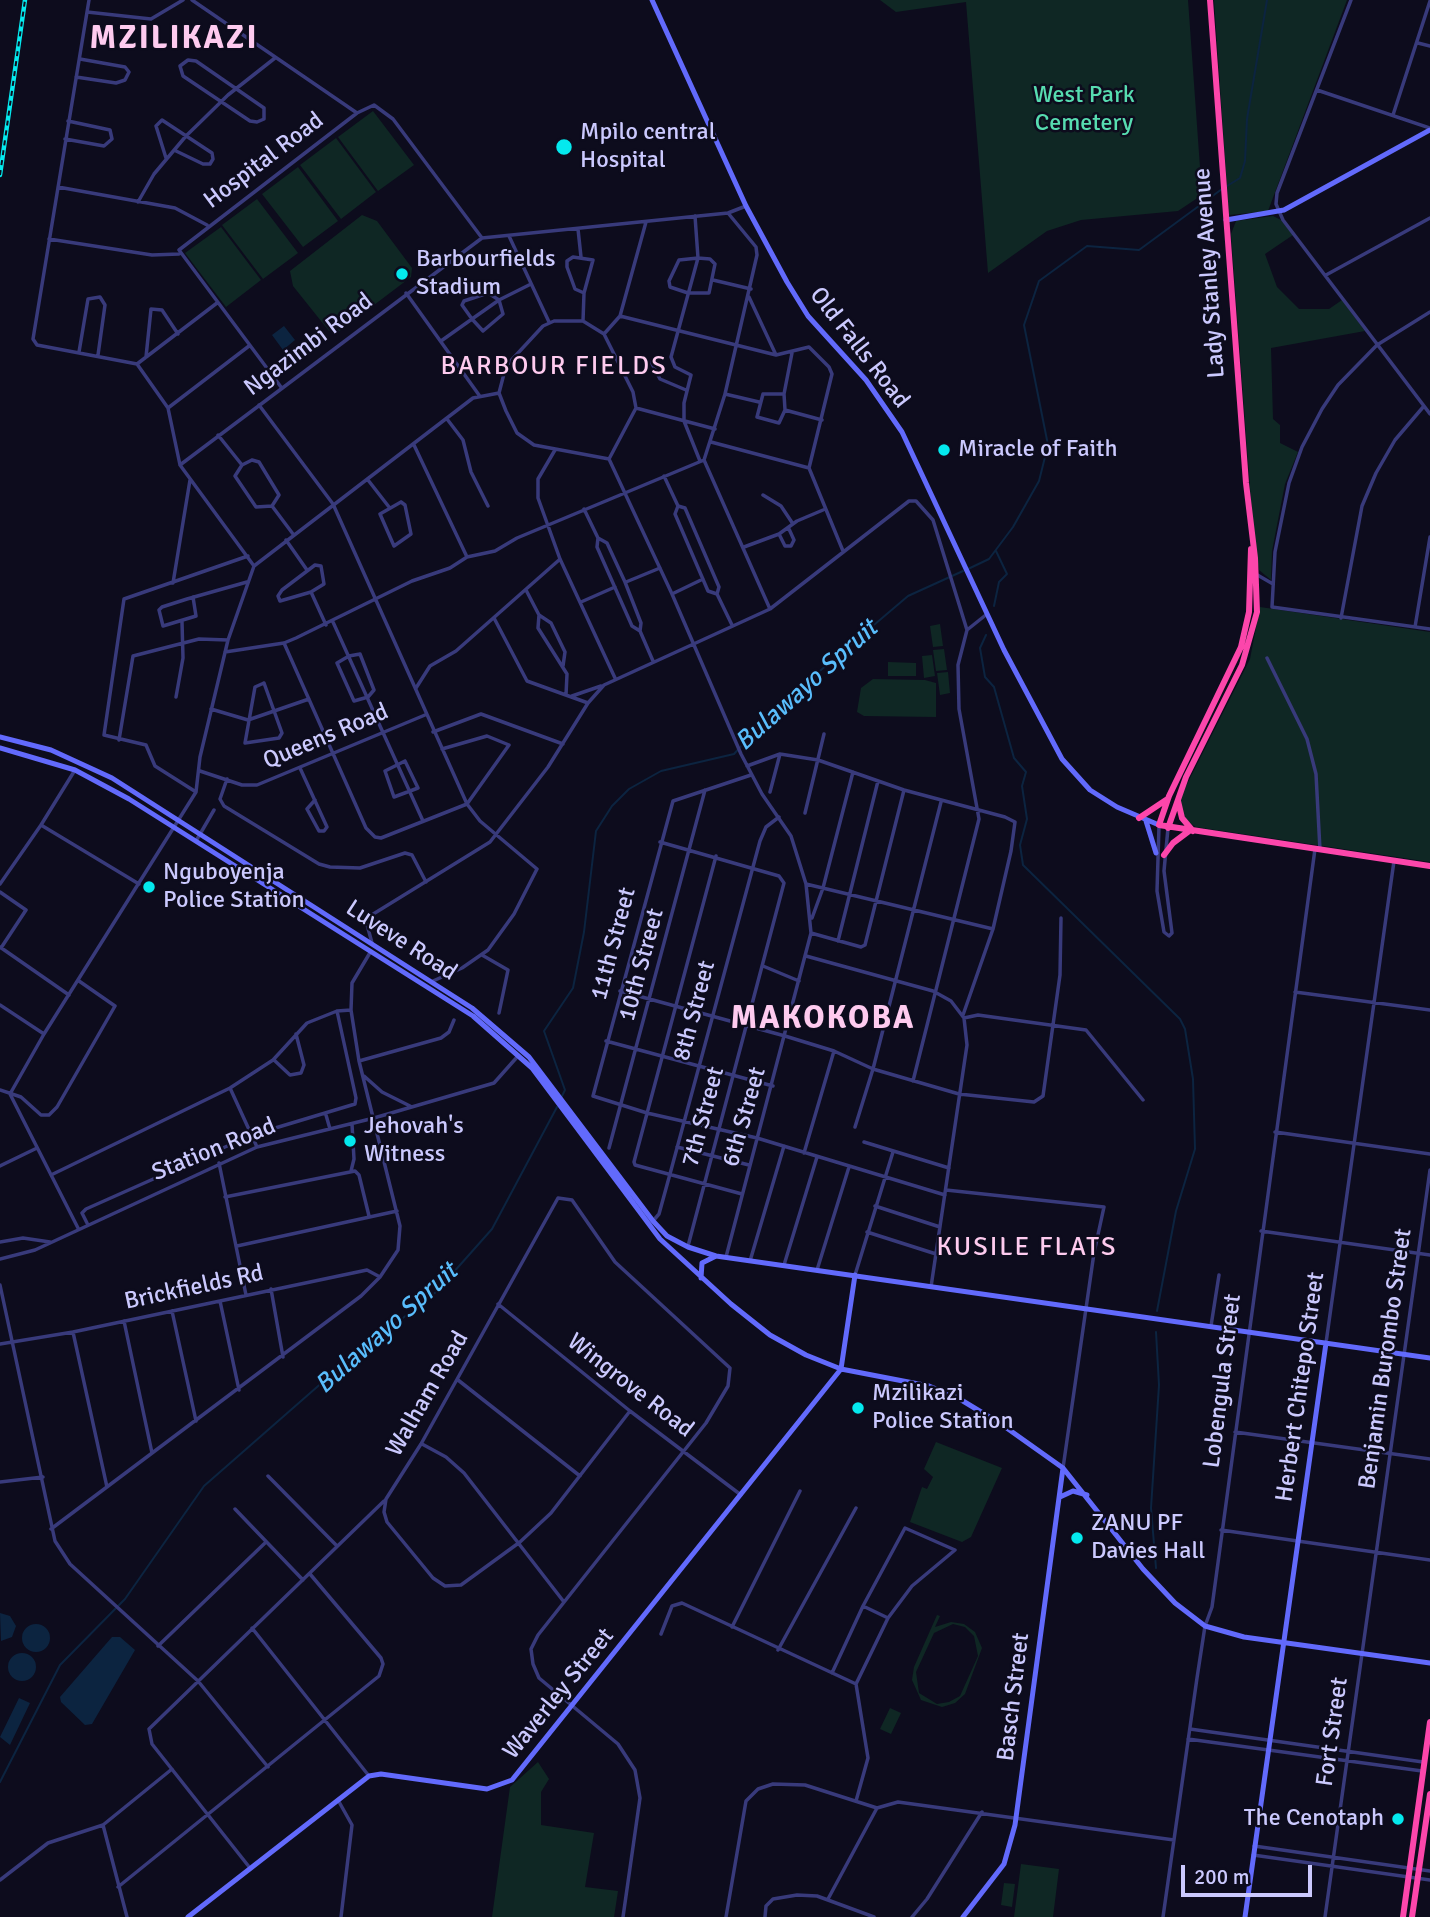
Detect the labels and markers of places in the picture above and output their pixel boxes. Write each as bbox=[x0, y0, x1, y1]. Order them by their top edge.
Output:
place label: Mpilo central Hospital bbox=[580, 119, 716, 175]
marker: Mpilo central Hospital bbox=[554, 137, 574, 157]
place label: Barbourfields Stadium bbox=[416, 246, 555, 302]
marker: Barbourfields Stadium bbox=[394, 266, 410, 282]
place label: Miracle of Faith bbox=[958, 436, 1117, 464]
marker: Miracle of Faith bbox=[936, 442, 952, 458]
place label: Nguboyenja Police Station bbox=[163, 859, 305, 915]
marker: Nguboyenja Police Station bbox=[141, 879, 157, 895]
place label: Jehovah's Witness bbox=[364, 1113, 464, 1169]
marker: Jehovah's Witness bbox=[342, 1133, 358, 1149]
place label: Mzilikazi Police Station bbox=[872, 1380, 1014, 1436]
marker: Mzilikazi Police Station bbox=[850, 1400, 866, 1416]
place label: ZANU PF Davies Hall bbox=[1091, 1510, 1205, 1566]
marker: ZANU PF Davies Hall bbox=[1069, 1530, 1085, 1546]
place label: The Cenotaph bbox=[1244, 1805, 1384, 1833]
marker: The Cenotaph bbox=[1390, 1811, 1406, 1827]

